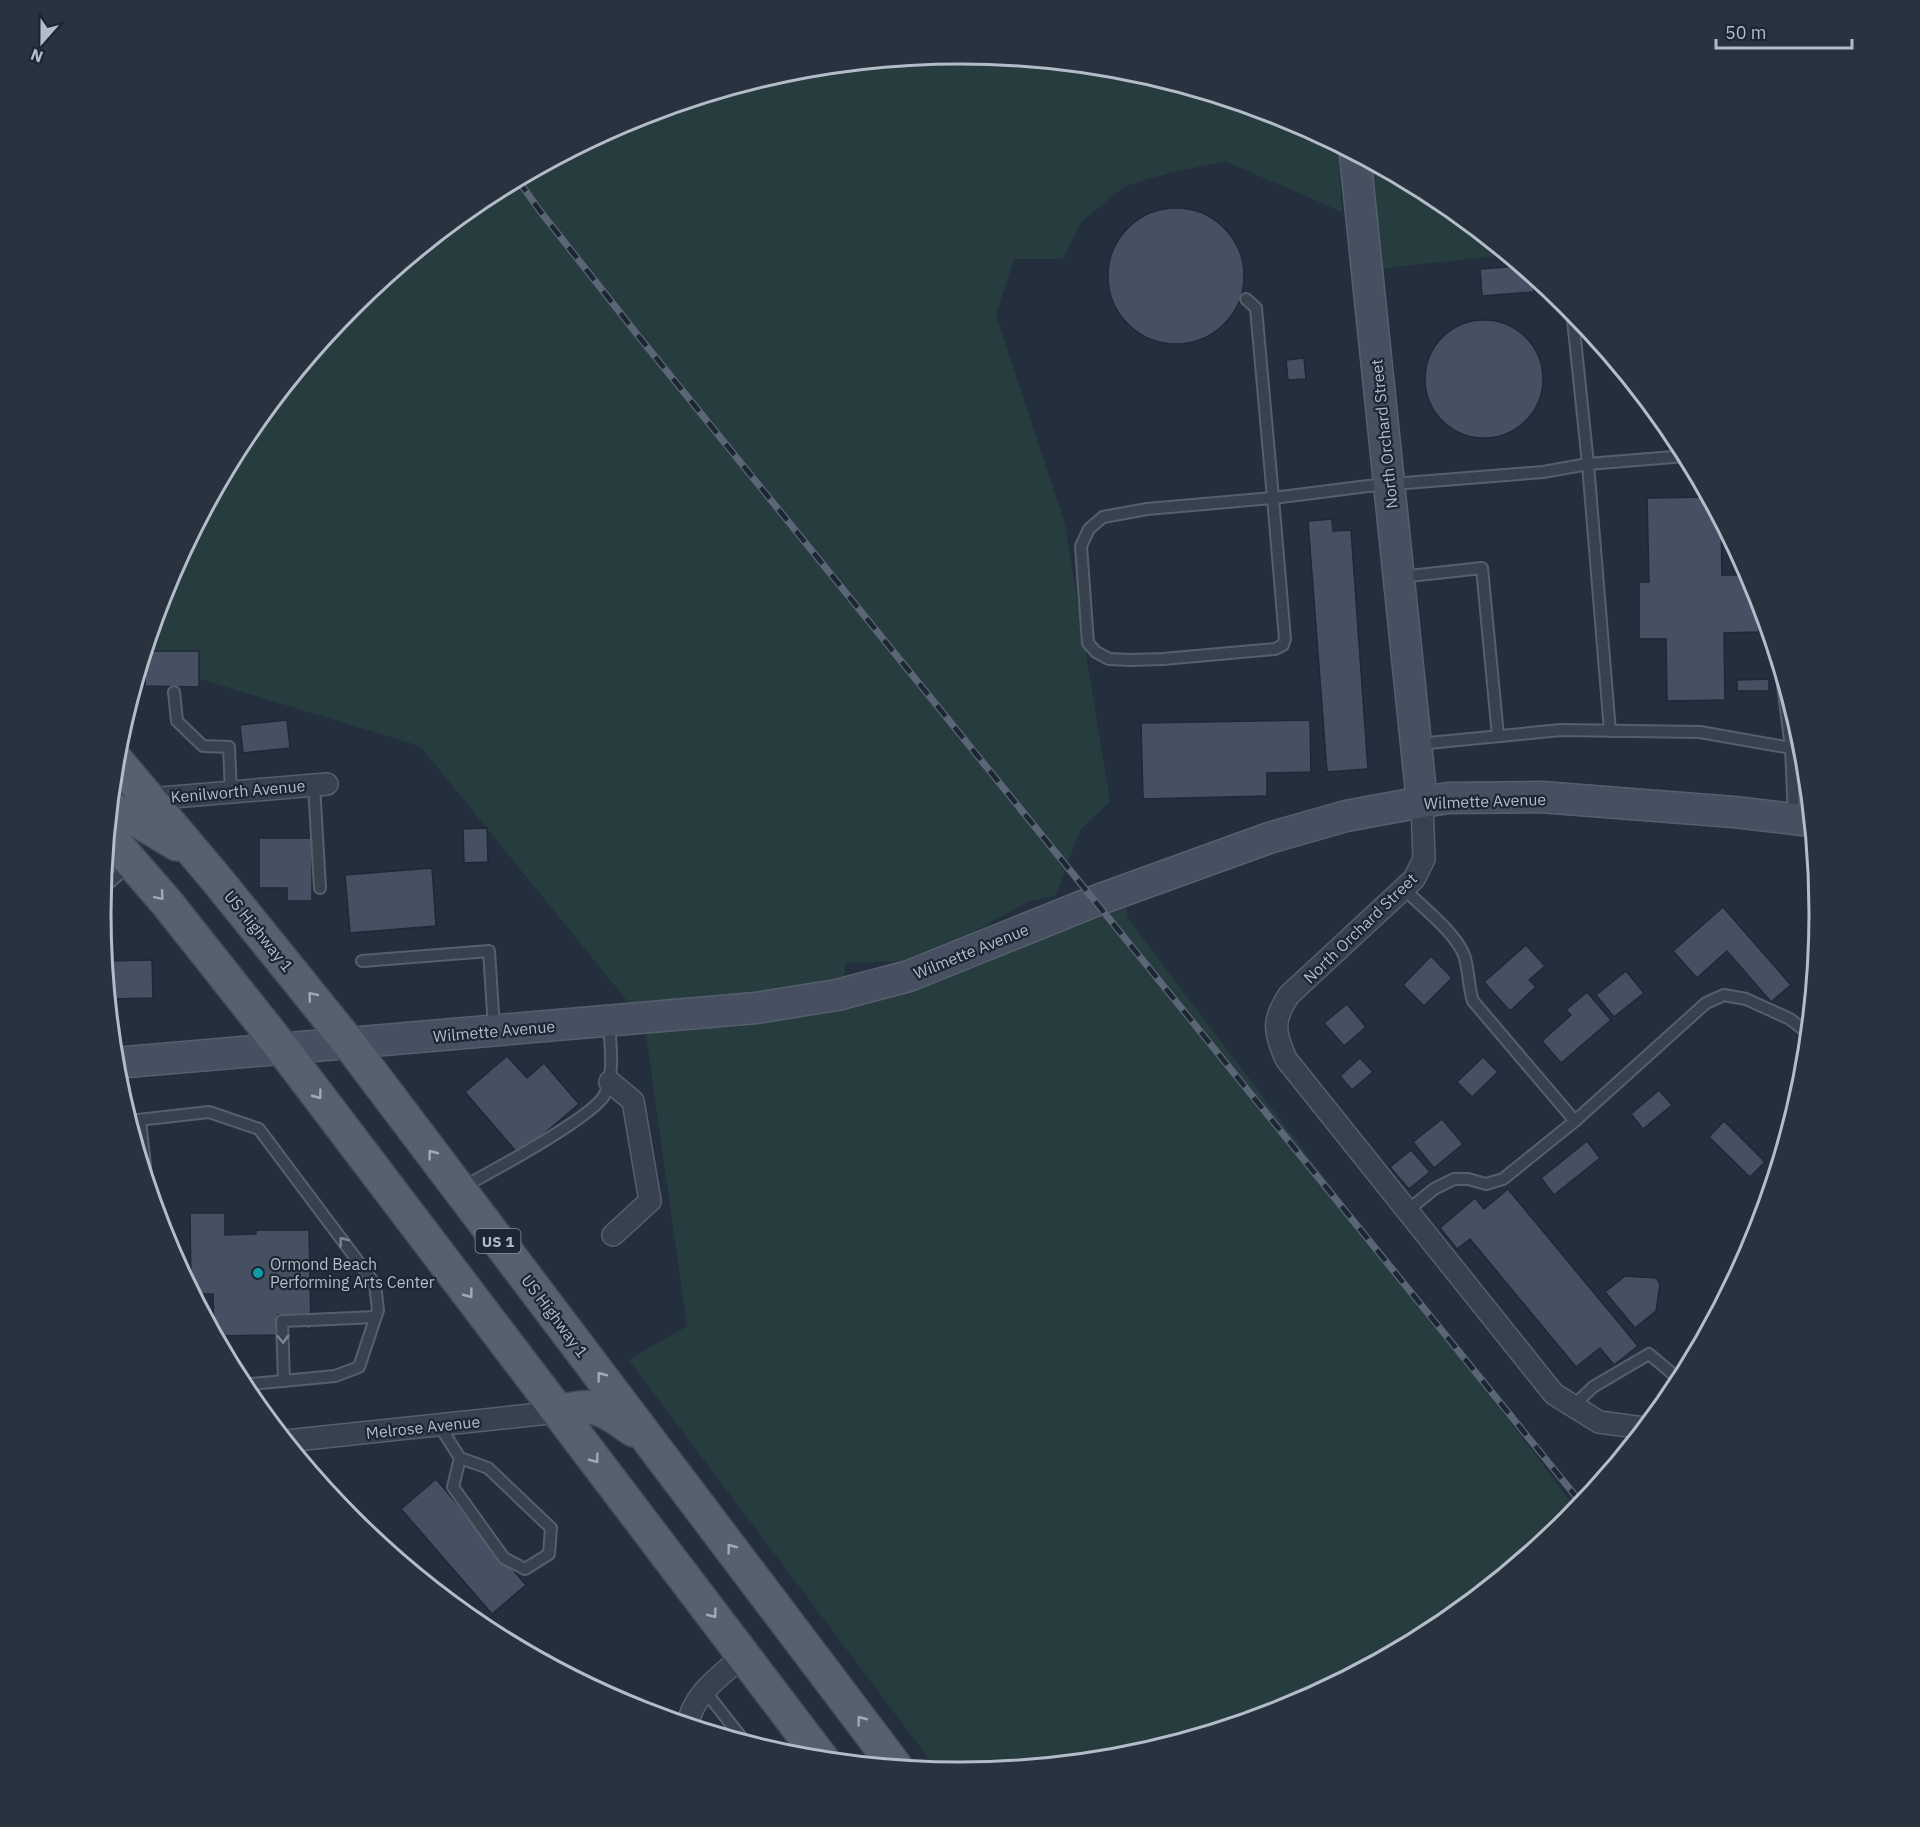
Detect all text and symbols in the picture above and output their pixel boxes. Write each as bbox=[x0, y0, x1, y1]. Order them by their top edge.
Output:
north arrow bbox=[12, 12, 72, 72]
scale bar bbox=[1716, 12, 1852, 50]
text: 50 m bbox=[1725, 21, 1767, 44]
text: N bbox=[28, 45, 46, 67]
street label: North Orchard Street bbox=[1366, 358, 1402, 510]
street label: Kenilworth Avenue bbox=[170, 775, 306, 807]
street label: Wilmette Avenue bbox=[1424, 789, 1547, 813]
street label: North Orchard Street bbox=[1299, 869, 1421, 987]
street label: US Highway 1 bbox=[220, 886, 298, 976]
one-way arrow bbox=[153, 889, 164, 900]
street label: Wilmette Avenue bbox=[911, 919, 1032, 983]
one-way arrow bbox=[308, 992, 319, 1003]
street label: Wilmette Avenue bbox=[432, 1016, 556, 1046]
one-way arrow bbox=[310, 1088, 321, 1099]
one-way arrow bbox=[429, 1149, 440, 1160]
road number: US 1 bbox=[476, 1229, 520, 1253]
one-way arrow bbox=[339, 1237, 350, 1248]
place label: Ormond Beach Performing Arts Center bbox=[270, 1254, 435, 1292]
marker: Ormond Beach Performing Arts Center bbox=[251, 1266, 265, 1280]
street label: US Highway 1 bbox=[517, 1271, 593, 1361]
one-way arrow bbox=[462, 1287, 473, 1298]
one-way arrow bbox=[276, 1334, 289, 1343]
one-way arrow bbox=[597, 1372, 608, 1383]
street label: Melrose Avenue bbox=[365, 1411, 481, 1443]
one-way arrow bbox=[587, 1452, 598, 1463]
one-way arrow bbox=[727, 1544, 738, 1555]
one-way arrow bbox=[705, 1608, 716, 1619]
one-way arrow bbox=[857, 1716, 868, 1727]

